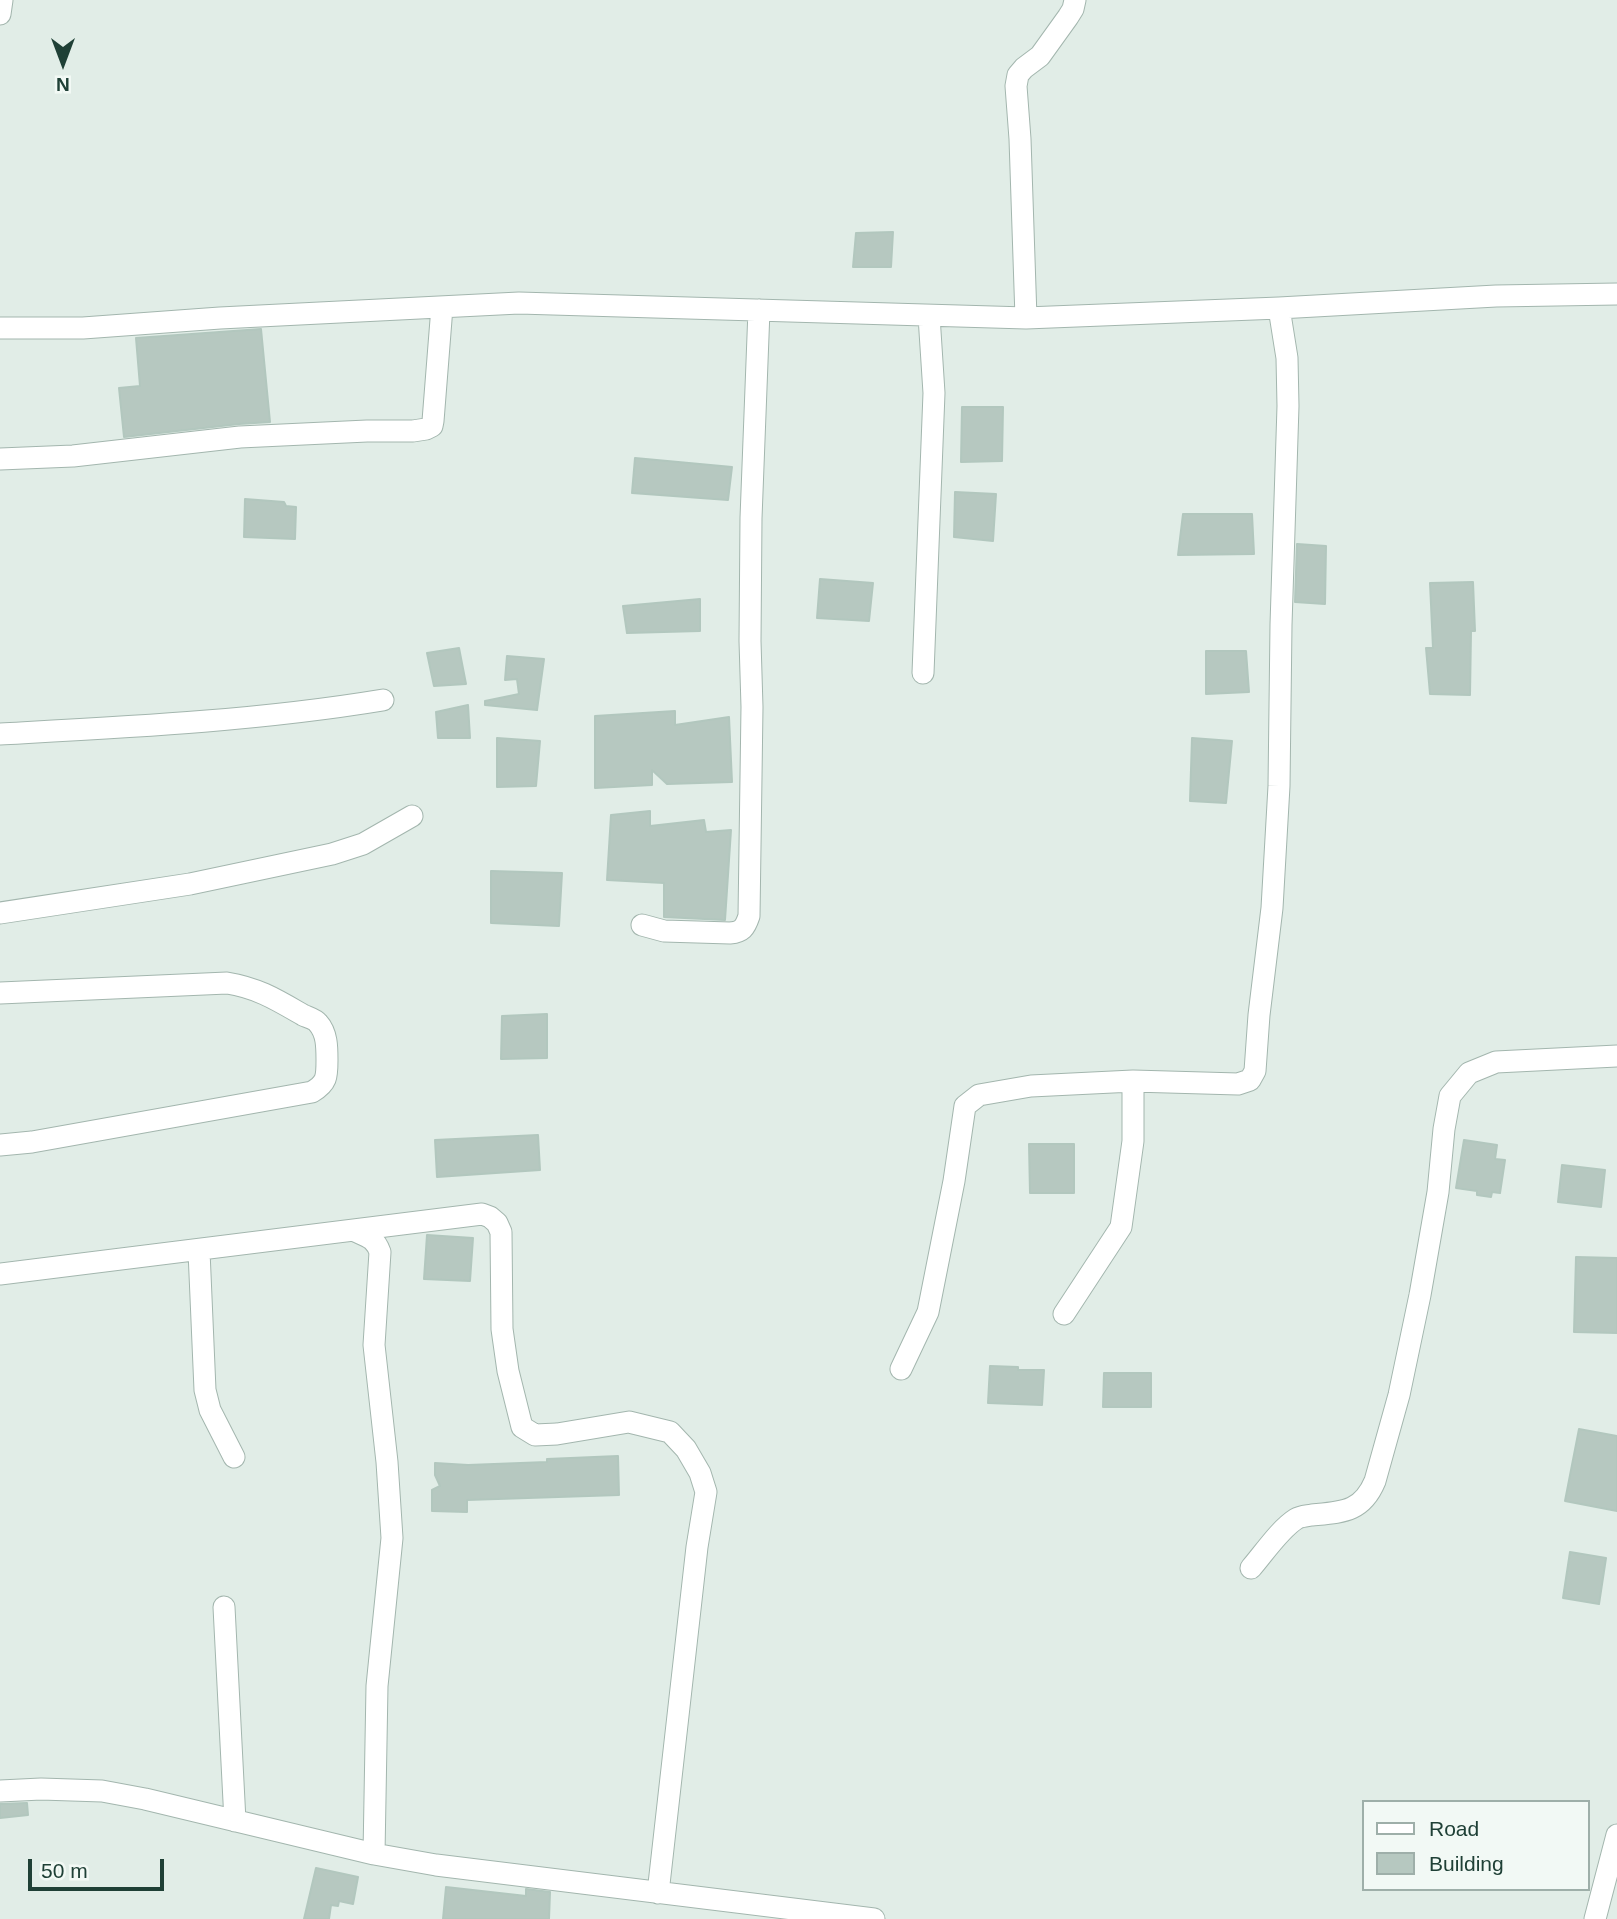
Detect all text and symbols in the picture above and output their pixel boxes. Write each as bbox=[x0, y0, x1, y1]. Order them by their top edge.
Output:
north arrow bbox=[28, 28, 98, 98]
text: N bbox=[56, 74, 70, 95]
legend bbox=[1362, 1800, 1589, 1891]
text: Road bbox=[1429, 1817, 1479, 1840]
scale bar bbox=[32, 1846, 168, 1890]
text: Building bbox=[1429, 1852, 1504, 1875]
text: 50 m bbox=[41, 1859, 88, 1882]

